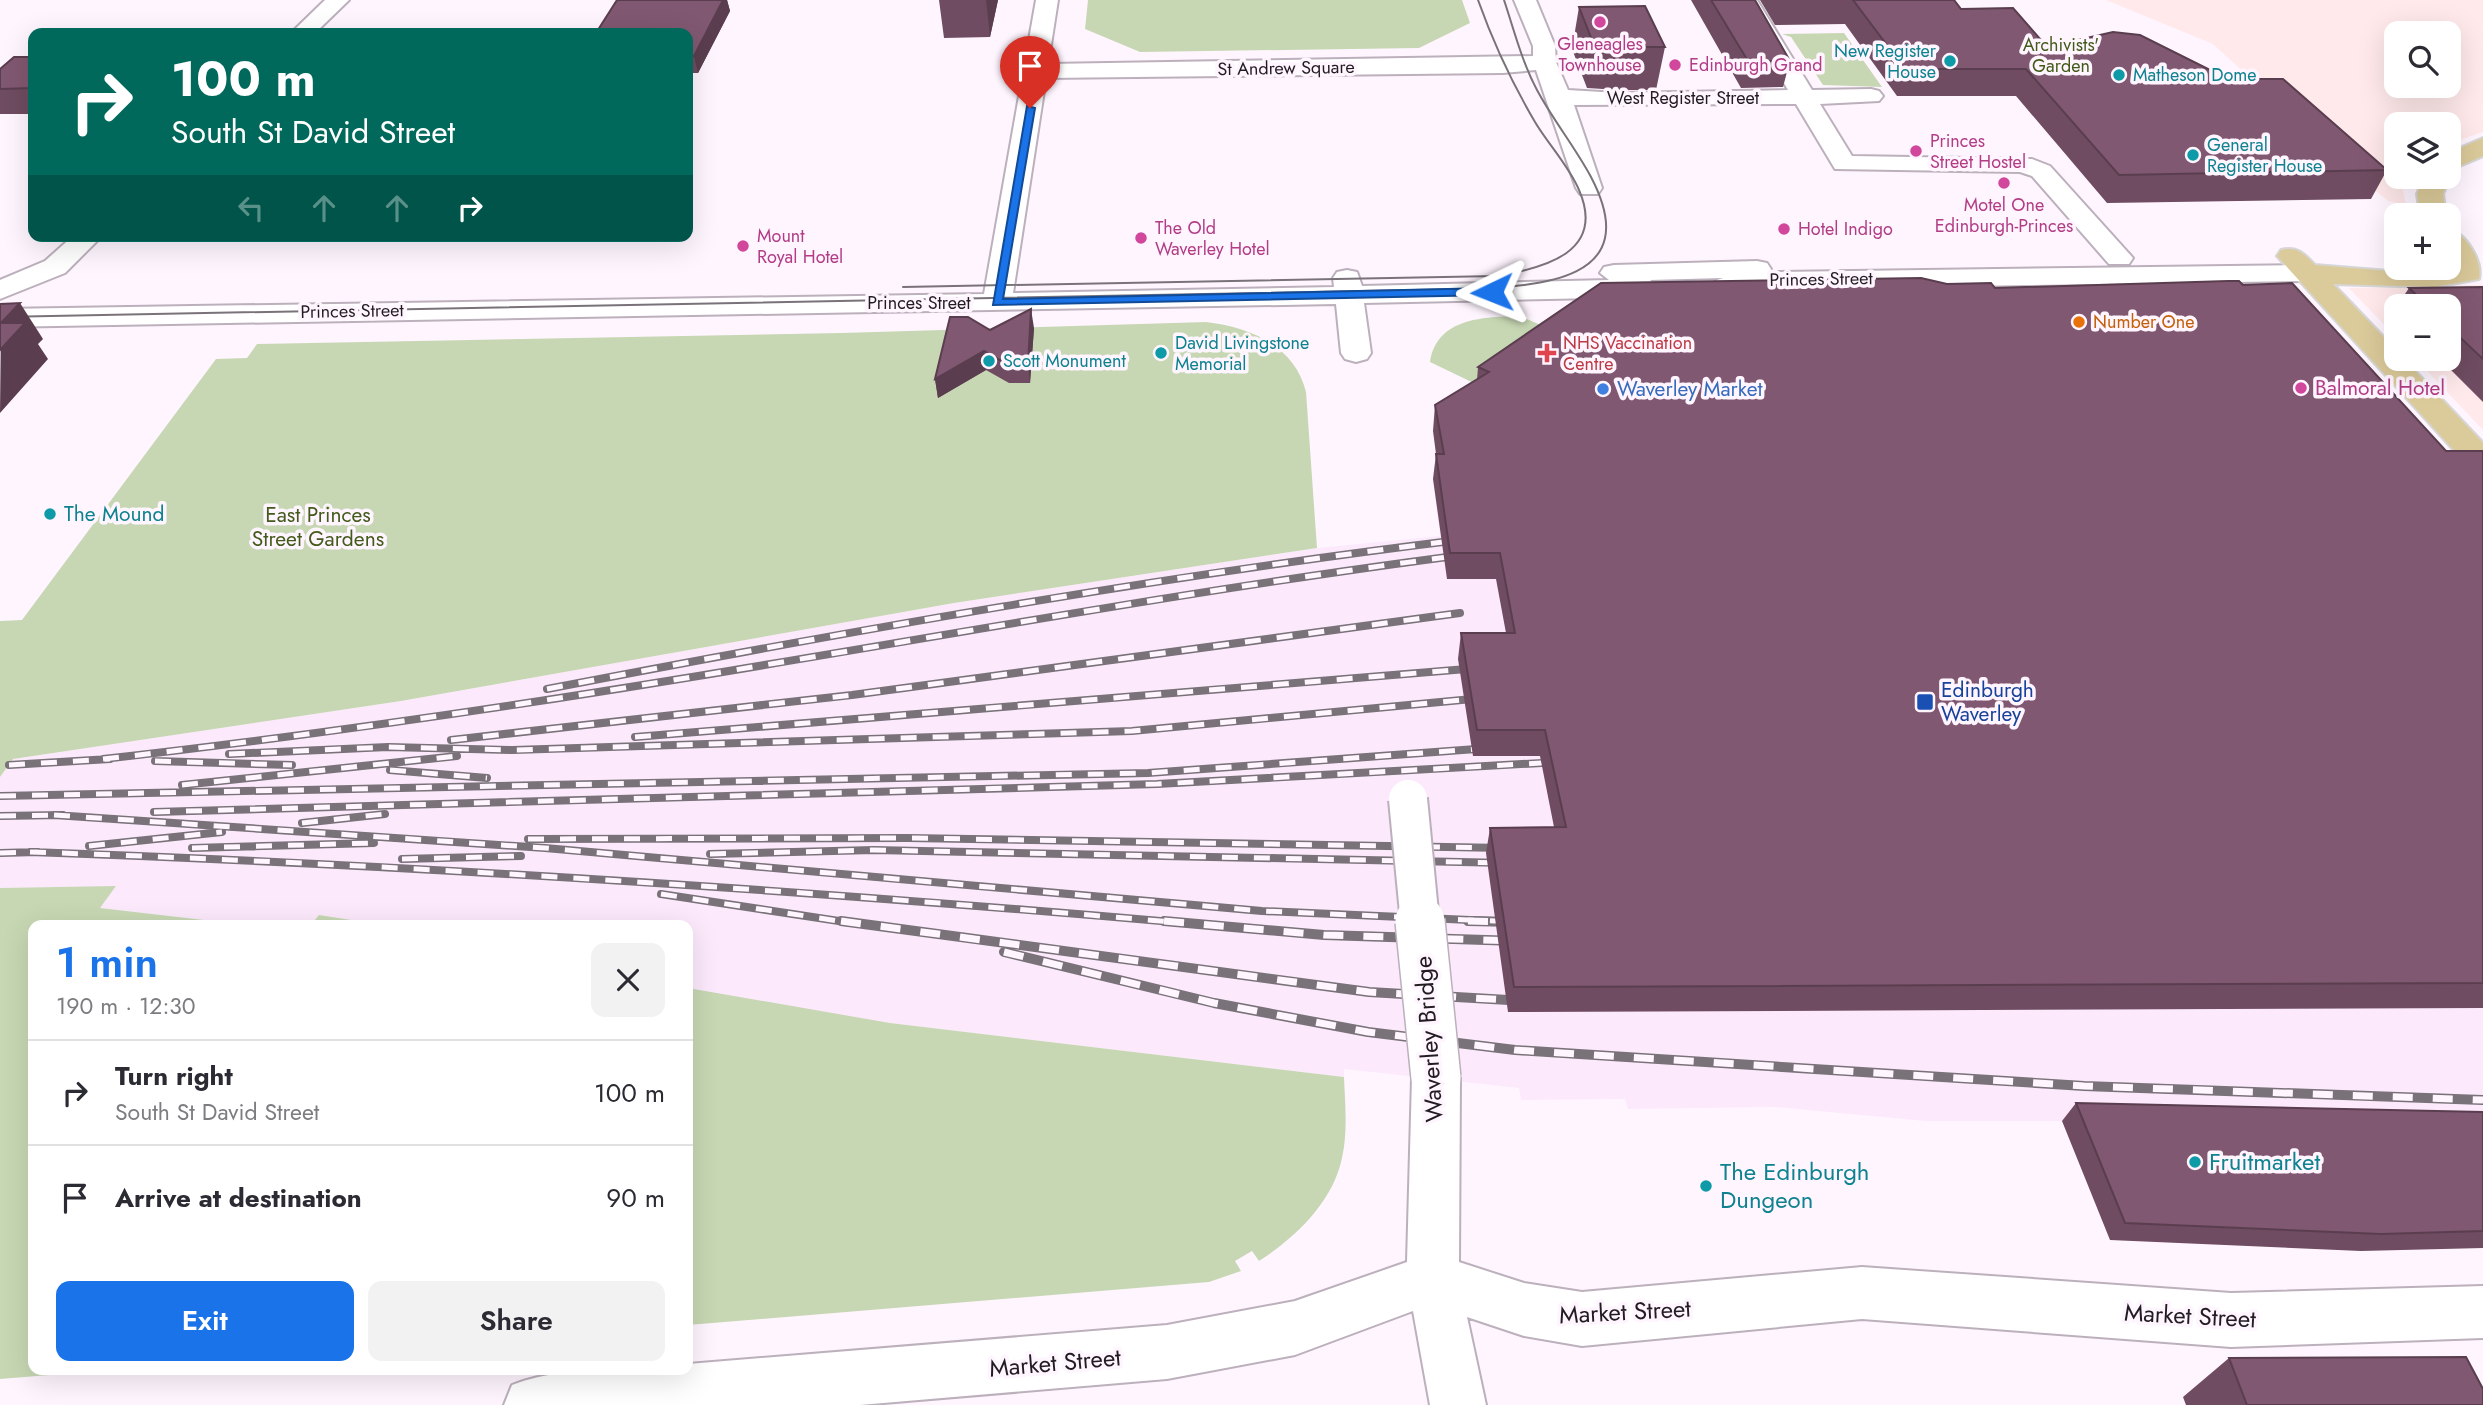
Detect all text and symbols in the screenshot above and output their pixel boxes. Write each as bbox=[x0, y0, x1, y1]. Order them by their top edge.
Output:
marker: Gleneagles Townhouse bbox=[1592, 14, 1608, 30]
map controls bbox=[2384, 21, 2461, 371]
button: search bbox=[2384, 21, 2461, 98]
place label: Gleneagles Townhouse bbox=[1557, 31, 1643, 78]
park label: Archivists' Garden bbox=[2023, 32, 2099, 79]
pin bbox=[1000, 36, 1060, 108]
place label: New Register House bbox=[1834, 38, 1937, 85]
text: 100 m bbox=[171, 44, 316, 114]
icon: arrive bbox=[1011, 47, 1049, 85]
place label: Edinburgh Grand bbox=[1689, 52, 1823, 78]
marker: New Register House bbox=[1942, 53, 1958, 69]
street label: St Andrew Square bbox=[1217, 54, 1355, 82]
icon: right bbox=[56, 56, 147, 147]
marker: Edinburgh Grand bbox=[1667, 57, 1683, 73]
place label: Matheson Dome bbox=[2133, 62, 2257, 88]
marker: Matheson Dome bbox=[2111, 67, 2127, 83]
street label: West Register Street bbox=[1607, 85, 1760, 111]
text: South St David Street bbox=[171, 109, 455, 155]
button: layers bbox=[2384, 112, 2461, 189]
place label: Princes Street Hostel bbox=[1930, 128, 2026, 175]
place label: General Register House bbox=[2207, 132, 2322, 179]
marker: Princes Street Hostel bbox=[1908, 143, 1924, 159]
marker: General Register House bbox=[2185, 147, 2201, 163]
marker: Motel One Edinburgh-Princes bbox=[1996, 175, 2012, 191]
icon: left bbox=[232, 189, 270, 227]
icon: ahead bbox=[305, 189, 343, 227]
icon: ahead bbox=[378, 189, 416, 227]
icon: right bbox=[451, 189, 489, 227]
place label: Motel One Edinburgh-Princes bbox=[1935, 192, 2073, 239]
button: + bbox=[2384, 203, 2461, 280]
place label: The Old Waverley Hotel bbox=[1155, 215, 1270, 262]
place label: Hotel Indigo bbox=[1798, 216, 1893, 242]
marker: Hotel Indigo bbox=[1776, 221, 1792, 237]
place label: Mount Royal Hotel bbox=[757, 223, 843, 270]
marker: The Old Waverley Hotel bbox=[1133, 230, 1149, 246]
marker: Mount Royal Hotel bbox=[735, 238, 751, 254]
position arrow bbox=[1455, 255, 1529, 329]
street label: Princes Street bbox=[1769, 265, 1874, 293]
street label: Princes Street bbox=[867, 290, 971, 316]
button: − bbox=[2384, 294, 2461, 371]
street label: Princes Street bbox=[300, 297, 405, 325]
place label: Number One bbox=[2093, 309, 2194, 335]
marker: Number One bbox=[2071, 314, 2087, 330]
place label: David Livingstone Memorial bbox=[1175, 330, 1309, 377]
place label: NHS Vaccination Centre bbox=[1563, 330, 1692, 377]
marker: NHS Vaccination Centre bbox=[1537, 343, 1557, 363]
marker: David Livingstone Memorial bbox=[1153, 345, 1169, 361]
place label: Scott Monument bbox=[1003, 348, 1126, 374]
marker: Scott Monument bbox=[981, 353, 997, 369]
place label: Balmoral Hotel bbox=[2315, 373, 2445, 403]
place label: Waverley Market bbox=[1617, 374, 1763, 404]
marker: Balmoral Hotel bbox=[2293, 380, 2309, 396]
marker: Waverley Market bbox=[1595, 381, 1611, 397]
place label: The Mound bbox=[64, 499, 164, 529]
park label: East Princes Street Gardens bbox=[252, 500, 384, 554]
marker: The Mound bbox=[42, 506, 58, 522]
place label: Edinburgh Waverley bbox=[1941, 675, 2034, 729]
marker: Edinburgh Waverley bbox=[1915, 692, 1935, 712]
text: 1 min bbox=[56, 932, 158, 993]
button: close bbox=[591, 943, 665, 1017]
street label: Waverley Bridge bbox=[1405, 955, 1452, 1123]
text: 190 m · 12:30 bbox=[56, 989, 196, 1023]
text: Turn right bbox=[115, 1057, 233, 1095]
icon: right bbox=[56, 1074, 94, 1112]
text: 100 m bbox=[594, 1074, 665, 1112]
text: South St David Street bbox=[115, 1095, 319, 1129]
place label: Fruitmarket bbox=[2209, 1144, 2320, 1179]
place label: The Edinburgh Dungeon bbox=[1720, 1154, 1869, 1217]
marker: Fruitmarket bbox=[2187, 1154, 2203, 1170]
marker: The Edinburgh Dungeon bbox=[1698, 1178, 1714, 1194]
icon: arrive bbox=[56, 1179, 94, 1217]
text: Arrive at destination bbox=[115, 1179, 362, 1217]
text: 90 m bbox=[606, 1179, 665, 1217]
button: Exit bbox=[56, 1281, 354, 1361]
button: Share bbox=[368, 1281, 665, 1361]
street label: Market Street bbox=[1558, 1291, 1692, 1332]
street label: Market Street bbox=[2123, 1295, 2257, 1336]
street label: Market Street bbox=[988, 1339, 1122, 1386]

